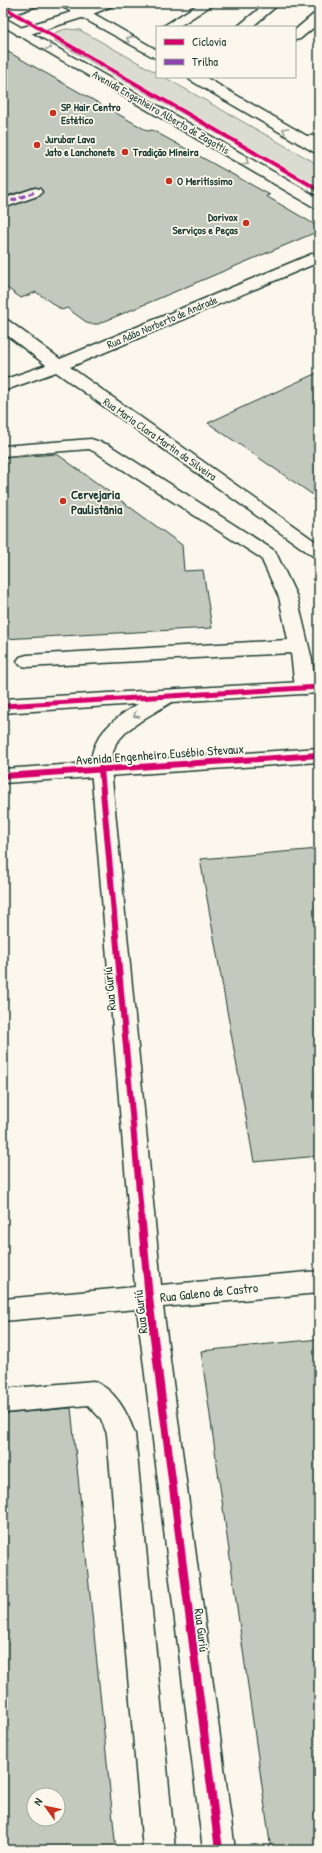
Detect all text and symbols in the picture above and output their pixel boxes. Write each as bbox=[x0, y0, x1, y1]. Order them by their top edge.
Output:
legend bbox=[156, 26, 296, 78]
text: Ciclovia bbox=[192, 33, 226, 50]
one-way arrow bbox=[126, 36, 133, 43]
one-way arrow bbox=[45, 43, 52, 50]
text: Trilha bbox=[192, 53, 218, 70]
street label: Avenida Engenheiro Alberto de Zagottis bbox=[90, 67, 232, 157]
place label: SP Hair Centro Estético bbox=[61, 100, 121, 127]
marker: SP Hair Centro Estético bbox=[48, 108, 58, 118]
one-way arrow bbox=[282, 127, 289, 134]
place label: Jurubar Lava Jato e Lanchonete bbox=[45, 132, 116, 159]
marker: Jurubar Lava Jato e Lanchonete bbox=[32, 140, 42, 150]
place label: Tradição Mineira bbox=[132, 145, 199, 159]
marker: Tradição Mineira bbox=[120, 147, 130, 157]
one-way arrow bbox=[242, 157, 249, 164]
place label: O Meritíssimo bbox=[177, 174, 233, 188]
marker: O Meritíssimo bbox=[164, 176, 174, 186]
place label: Dorivox Serviços e Peças bbox=[173, 210, 239, 237]
marker: Dorivox Serviços e Peças bbox=[241, 218, 251, 228]
street label: Rua Adão Norberto de Andrade bbox=[105, 292, 220, 352]
street label: Rua Maria Clara Martin da Silveira bbox=[101, 394, 220, 484]
place label: Cervejaria Paulistânia bbox=[71, 485, 123, 518]
marker: Cervejaria Paulistânia bbox=[58, 496, 68, 506]
one-way arrow bbox=[133, 710, 140, 717]
street label: Avenida Engenheiro Eusébio Stevaux bbox=[75, 739, 245, 769]
street label: Rua Guriú bbox=[98, 966, 120, 1012]
street label: Rua Galeno de Castro bbox=[159, 1278, 259, 1306]
street label: Rua Guriú bbox=[128, 1289, 152, 1335]
street label: Rua Guriú bbox=[190, 1607, 214, 1653]
north arrow bbox=[26, 1787, 66, 1827]
text: N bbox=[30, 1795, 45, 1808]

